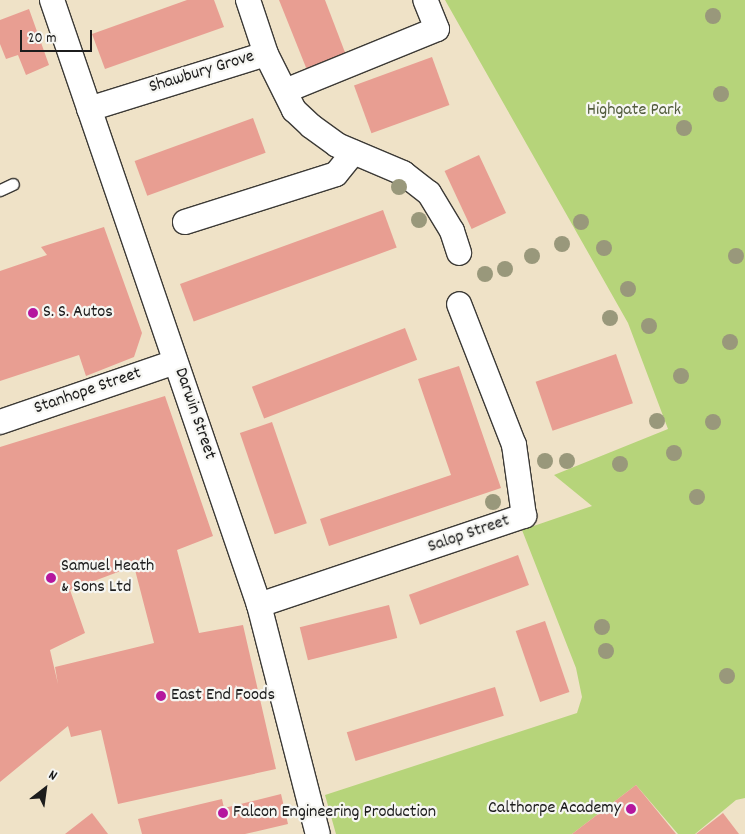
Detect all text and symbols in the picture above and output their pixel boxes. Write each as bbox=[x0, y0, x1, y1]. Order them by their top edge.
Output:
scale bar bbox=[22, 20, 95, 52]
text: 20 m bbox=[28, 28, 56, 50]
street label: Shawbury Grove bbox=[147, 47, 257, 99]
park label: Highgate Park bbox=[587, 100, 681, 122]
place label: S. S. Autos bbox=[43, 302, 113, 324]
marker: S. S. Autos bbox=[27, 307, 39, 319]
street label: Stanhope Street bbox=[32, 364, 144, 420]
street label: Darwin Street bbox=[168, 365, 220, 463]
street label: Salop Street bbox=[425, 511, 513, 559]
place label: Samuel Heath & Sons Ltd bbox=[61, 557, 154, 600]
marker: Samuel Heath & Sons Ltd bbox=[45, 572, 57, 584]
place label: East End Foods bbox=[171, 685, 275, 707]
marker: East End Foods bbox=[155, 690, 167, 702]
north arrow bbox=[20, 764, 70, 814]
text: N bbox=[44, 766, 60, 786]
place label: Calthorpe Academy bbox=[488, 798, 621, 820]
place label: Falcon Engineering Production bbox=[233, 802, 436, 824]
marker: Calthorpe Academy bbox=[625, 803, 637, 815]
marker: Falcon Engineering Production bbox=[217, 807, 229, 819]

